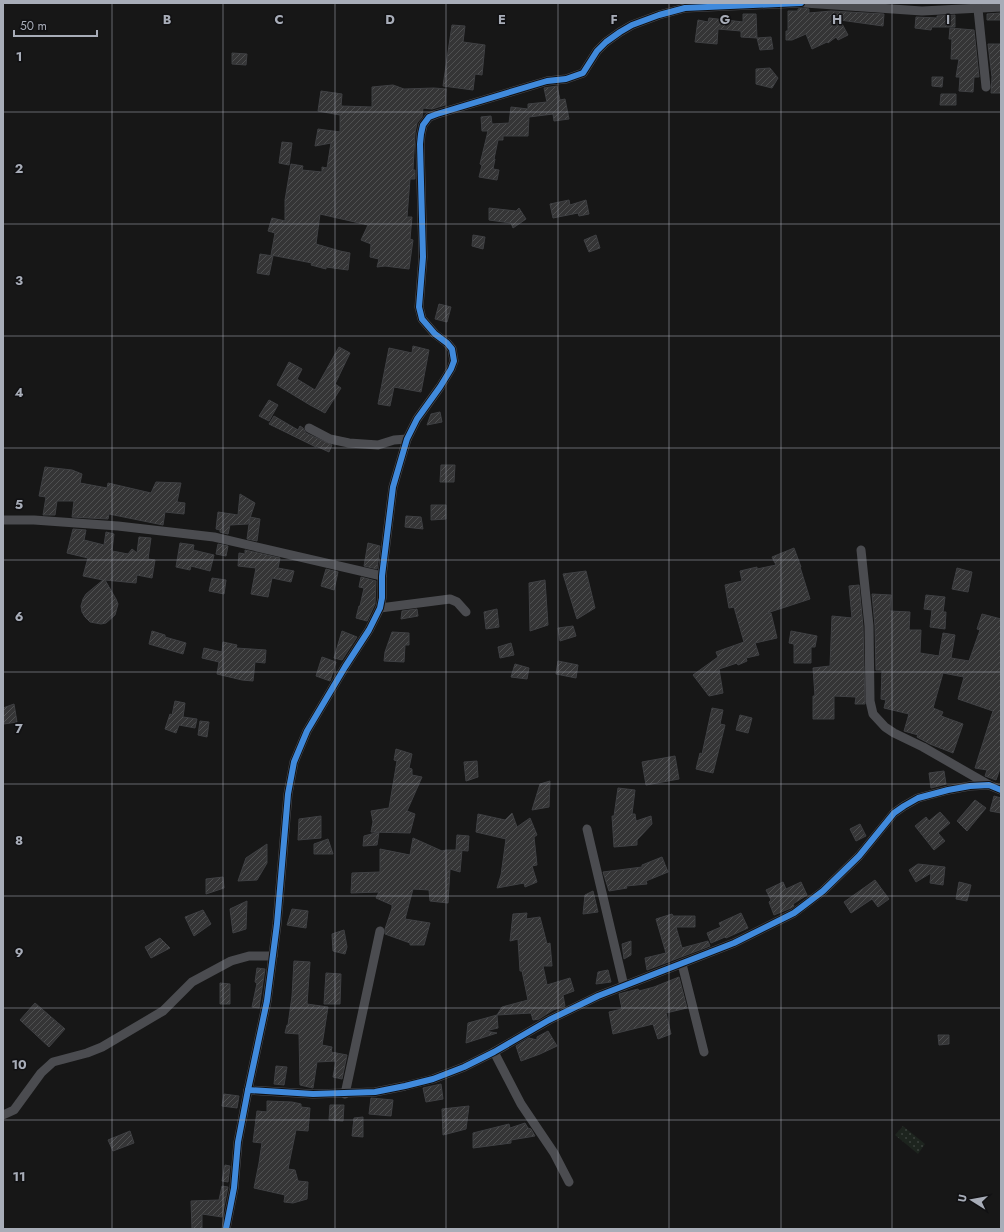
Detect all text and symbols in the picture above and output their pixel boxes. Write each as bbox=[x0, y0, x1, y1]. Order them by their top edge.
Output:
text: B bbox=[163, 10, 172, 29]
text: C bbox=[274, 10, 284, 29]
text: D bbox=[385, 10, 395, 29]
text: E bbox=[498, 10, 506, 29]
text: F bbox=[610, 10, 618, 29]
text: G bbox=[720, 10, 731, 29]
text: H bbox=[832, 10, 842, 29]
text: I bbox=[946, 10, 950, 29]
scale bar bbox=[14, 12, 97, 38]
text: 50 m bbox=[20, 17, 47, 35]
text: 1 bbox=[16, 47, 22, 66]
text: 2 bbox=[15, 159, 23, 178]
text: 3 bbox=[15, 271, 23, 290]
text: 4 bbox=[14, 383, 24, 402]
text: 5 bbox=[15, 495, 23, 514]
text: 6 bbox=[15, 607, 24, 626]
text: 7 bbox=[15, 719, 23, 738]
text: 8 bbox=[15, 831, 23, 850]
text: 9 bbox=[15, 943, 24, 962]
text: 10 bbox=[11, 1055, 27, 1074]
text: 11 bbox=[12, 1167, 26, 1186]
north arrow bbox=[952, 1180, 992, 1220]
text: U bbox=[954, 1193, 971, 1203]

